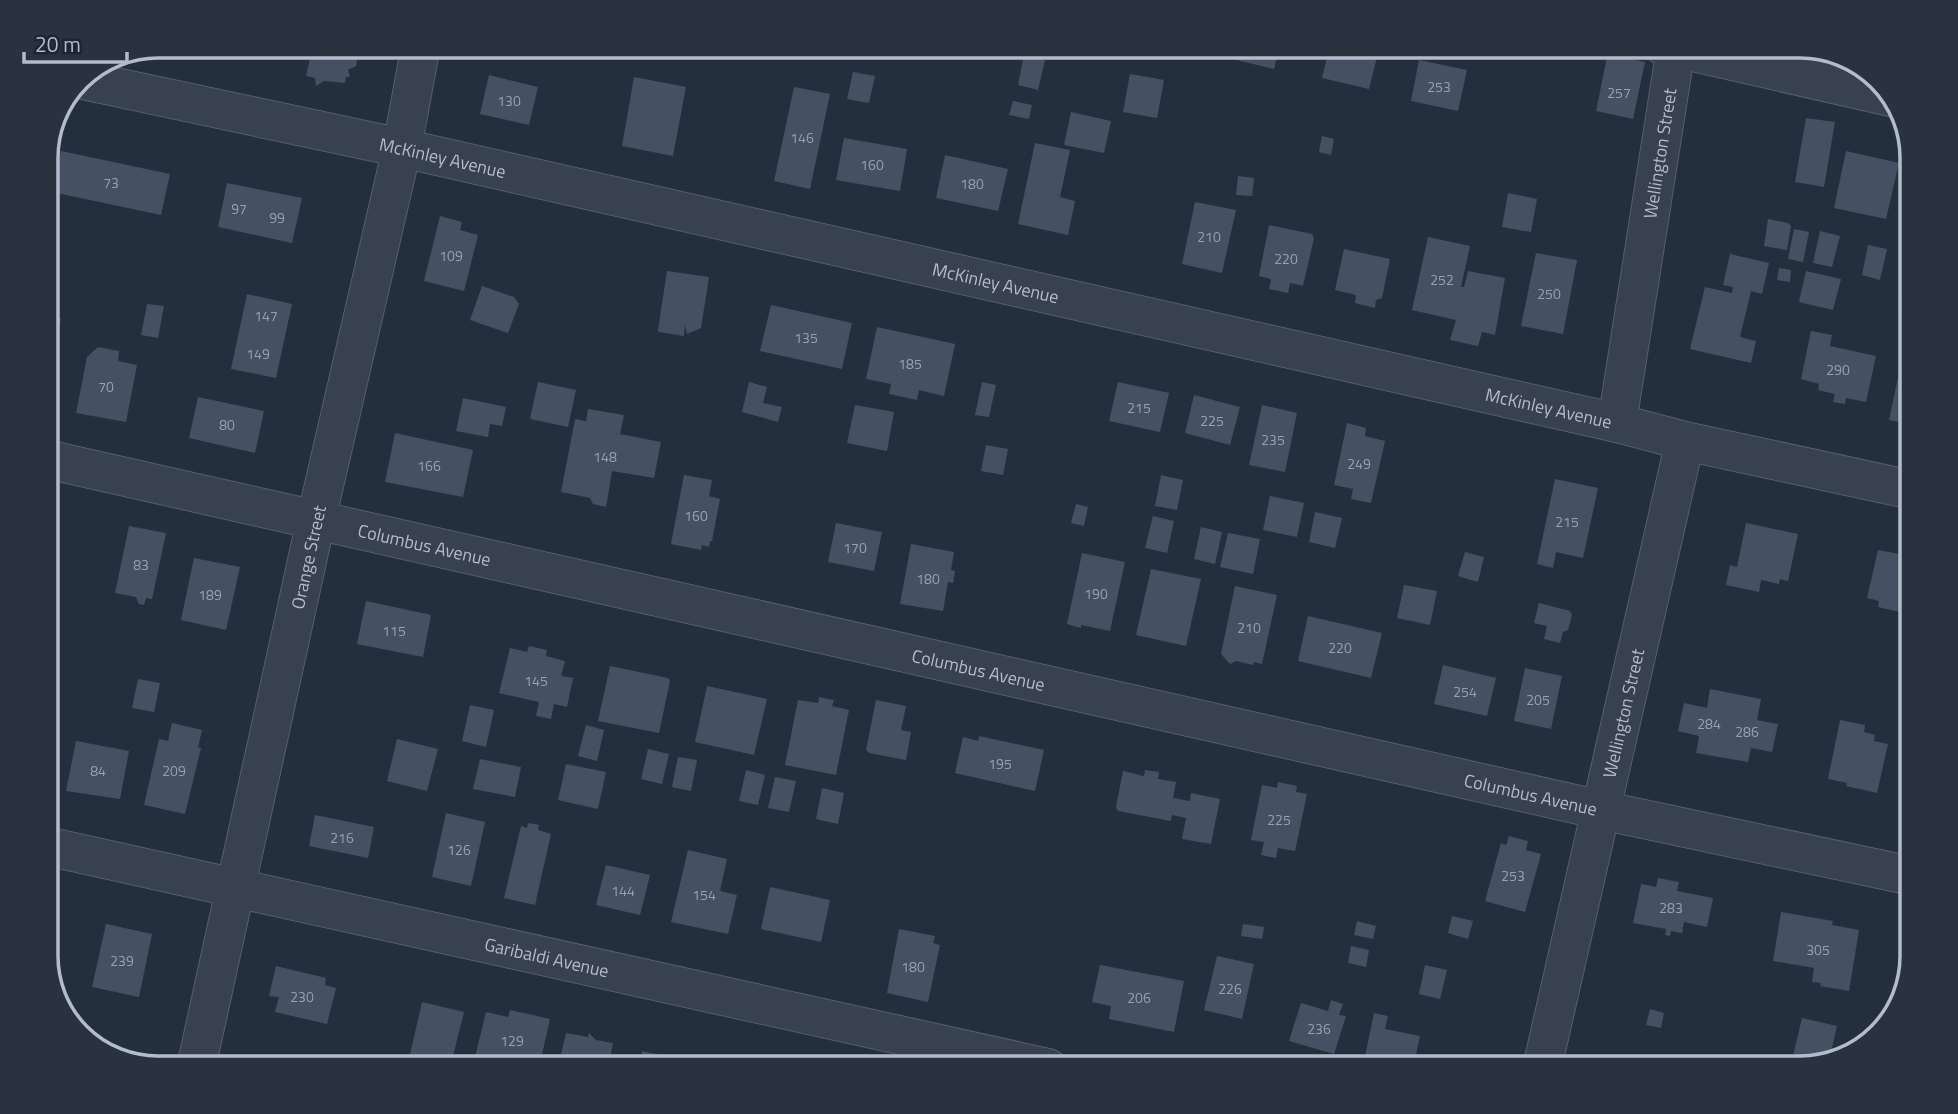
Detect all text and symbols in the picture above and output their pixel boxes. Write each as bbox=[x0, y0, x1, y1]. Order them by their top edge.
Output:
scale bar bbox=[24, 21, 128, 65]
text: 20 m bbox=[35, 28, 81, 60]
house number: 253 bbox=[1427, 76, 1451, 97]
house number: 257 bbox=[1607, 82, 1631, 103]
street label: Wellington Street bbox=[1636, 85, 1683, 221]
house number: 130 bbox=[497, 90, 521, 111]
house number: 146 bbox=[790, 127, 814, 148]
street label: McKinley Avenue bbox=[377, 130, 509, 185]
house number: 160 bbox=[860, 154, 884, 175]
house number: 73 bbox=[103, 172, 119, 193]
house number: 180 bbox=[960, 173, 984, 194]
house number: 97 bbox=[231, 198, 247, 219]
house number: 99 bbox=[269, 207, 285, 228]
house number: 210 bbox=[1197, 226, 1221, 247]
house number: 109 bbox=[439, 245, 463, 266]
house number: 220 bbox=[1274, 248, 1298, 269]
street label: McKinley Avenue bbox=[930, 255, 1062, 310]
house number: 252 bbox=[1430, 269, 1454, 290]
house number: 250 bbox=[1537, 283, 1561, 304]
house number: 147 bbox=[254, 305, 278, 326]
house number: 135 bbox=[794, 327, 818, 348]
house number: 149 bbox=[246, 343, 270, 364]
house number: 185 bbox=[898, 353, 922, 374]
house number: 290 bbox=[1826, 359, 1850, 380]
house number: 70 bbox=[98, 376, 114, 397]
street label: McKinley Avenue bbox=[1483, 380, 1615, 435]
house number: 215 bbox=[1127, 397, 1151, 418]
house number: 225 bbox=[1200, 410, 1224, 431]
house number: 80 bbox=[219, 414, 235, 435]
house number: 235 bbox=[1261, 429, 1285, 450]
house number: 148 bbox=[593, 446, 617, 467]
house number: 249 bbox=[1347, 453, 1371, 474]
house number: 166 bbox=[417, 455, 441, 476]
street label: Orange Street bbox=[283, 502, 333, 612]
house number: 160 bbox=[684, 505, 708, 526]
house number: 215 bbox=[1555, 511, 1579, 532]
street label: Columbus Avenue bbox=[355, 516, 494, 573]
house number: 170 bbox=[843, 537, 867, 558]
house number: 83 bbox=[133, 554, 149, 575]
house number: 180 bbox=[916, 568, 940, 589]
house number: 190 bbox=[1084, 583, 1108, 604]
house number: 189 bbox=[198, 584, 222, 605]
house number: 210 bbox=[1237, 617, 1261, 638]
house number: 115 bbox=[382, 620, 406, 641]
house number: 220 bbox=[1328, 637, 1352, 658]
street label: Columbus Avenue bbox=[909, 641, 1048, 698]
street label: Wellington Street bbox=[1595, 645, 1651, 780]
house number: 145 bbox=[524, 670, 548, 691]
house number: 254 bbox=[1453, 681, 1477, 702]
house number: 205 bbox=[1526, 689, 1550, 710]
house number: 284 bbox=[1697, 713, 1721, 734]
house number: 286 bbox=[1735, 721, 1759, 742]
house number: 195 bbox=[988, 753, 1012, 774]
house number: 84 bbox=[90, 760, 106, 781]
house number: 209 bbox=[162, 760, 186, 781]
street label: Columbus Avenue bbox=[1462, 766, 1600, 822]
house number: 225 bbox=[1267, 809, 1291, 830]
house number: 216 bbox=[330, 827, 354, 848]
house number: 126 bbox=[447, 839, 471, 860]
house number: 253 bbox=[1501, 865, 1525, 886]
house number: 144 bbox=[611, 880, 635, 901]
house number: 154 bbox=[692, 884, 716, 905]
house number: 283 bbox=[1659, 897, 1683, 918]
street label: Garibaldi Avenue bbox=[482, 930, 612, 984]
house number: 305 bbox=[1806, 939, 1830, 960]
house number: 239 bbox=[110, 950, 134, 971]
house number: 180 bbox=[901, 956, 925, 977]
house number: 226 bbox=[1218, 978, 1242, 999]
house number: 230 bbox=[290, 986, 314, 1007]
house number: 206 bbox=[1127, 987, 1151, 1008]
house number: 236 bbox=[1307, 1018, 1331, 1039]
house number: 129 bbox=[500, 1030, 524, 1051]

